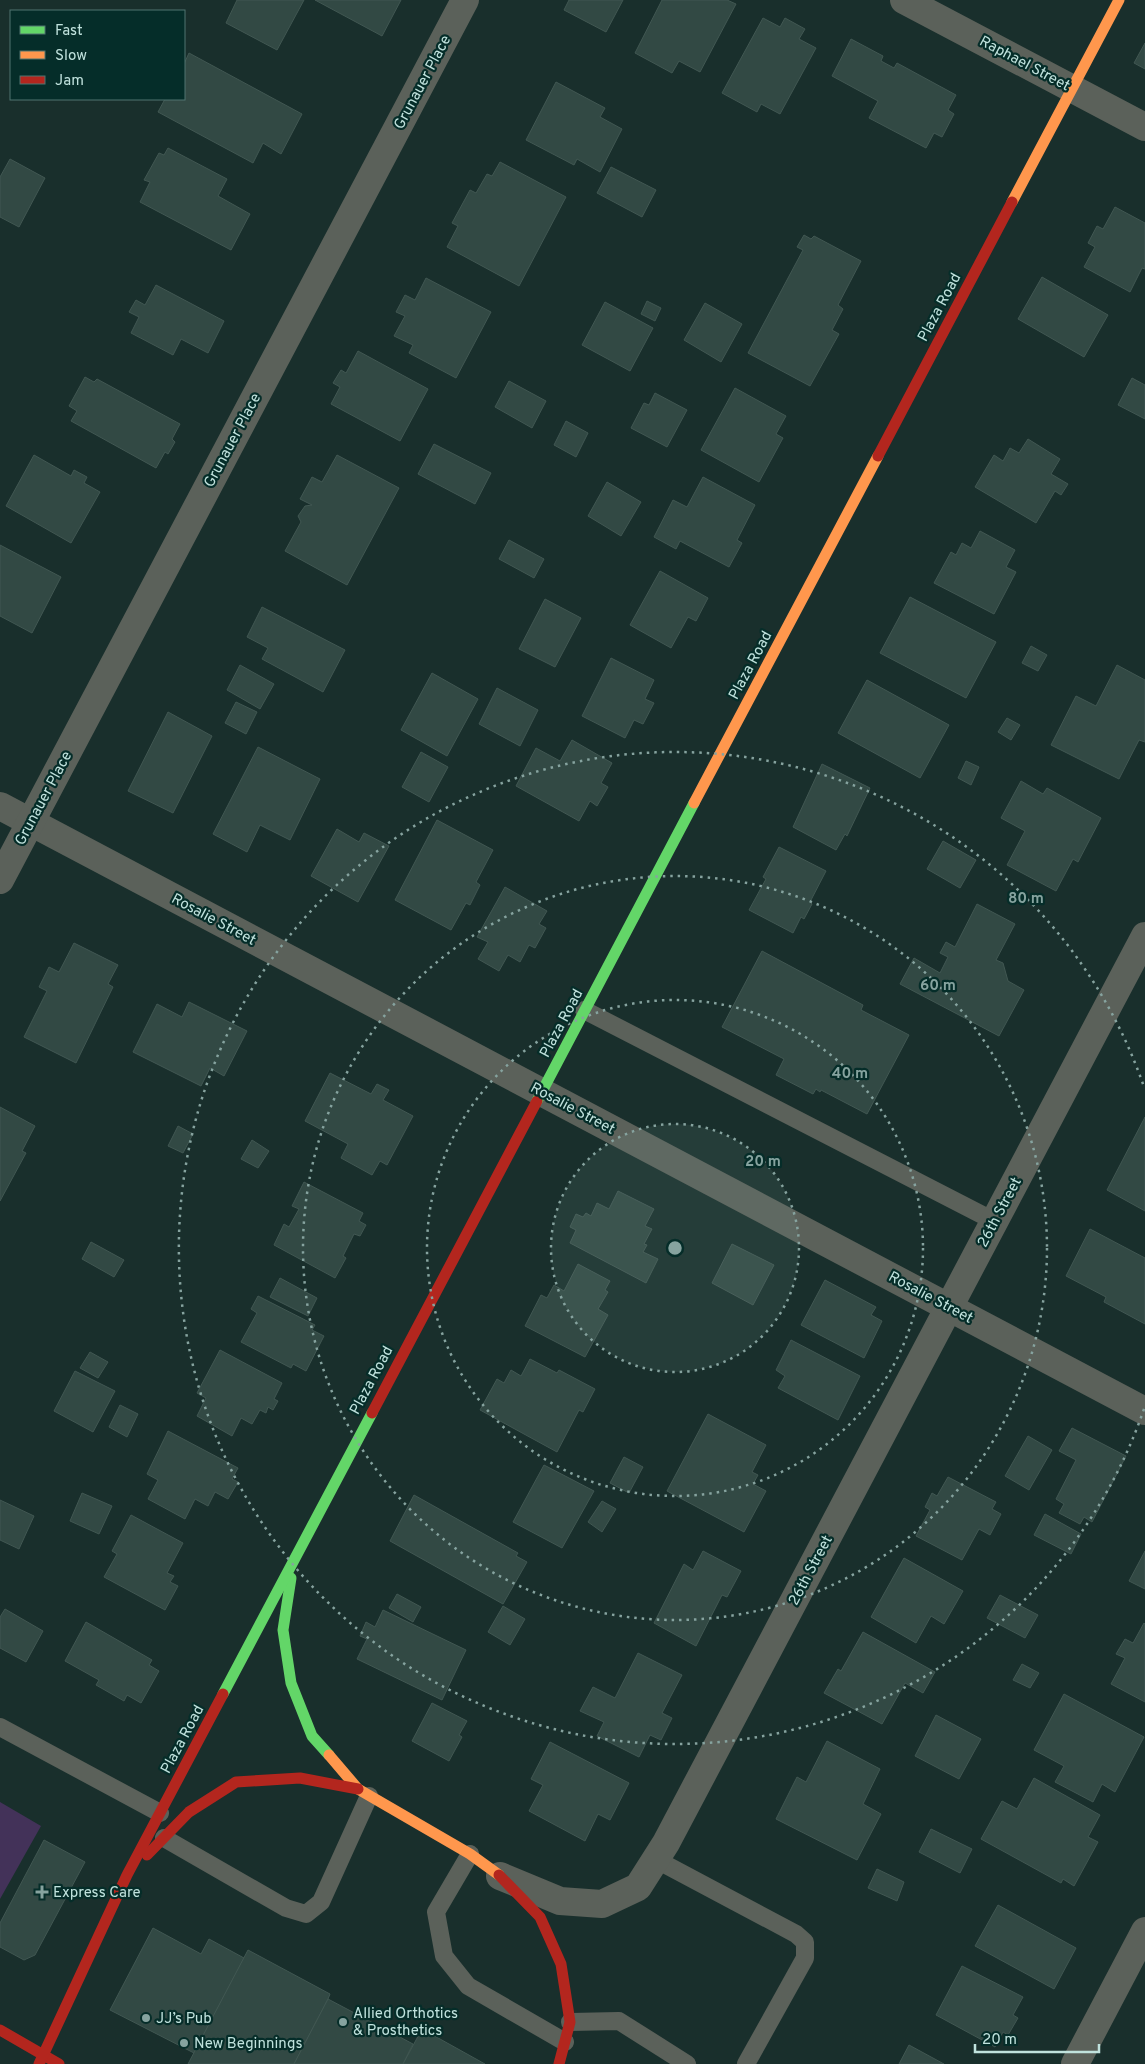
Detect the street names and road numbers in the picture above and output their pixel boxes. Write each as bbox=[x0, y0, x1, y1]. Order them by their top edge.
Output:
street label: Grunauer Place bbox=[390, 32, 456, 133]
street label: Raphael Street bbox=[976, 32, 1073, 96]
street label: Plaza Road bbox=[914, 270, 966, 345]
street label: Grunauer Place bbox=[200, 390, 266, 491]
street label: Plaza Road bbox=[725, 628, 777, 703]
street label: Grunauer Place bbox=[11, 748, 77, 849]
street label: Rosalie Street bbox=[168, 890, 259, 951]
street label: Plaza Road bbox=[536, 986, 588, 1061]
street label: Rosalie Street bbox=[527, 1079, 618, 1140]
street label: 26th Street bbox=[974, 1174, 1027, 1251]
street label: Rosalie Street bbox=[885, 1268, 976, 1329]
street label: Plaza Road bbox=[346, 1343, 398, 1418]
street label: 26th Street bbox=[785, 1532, 838, 1609]
street label: Plaza Road bbox=[157, 1702, 209, 1777]

